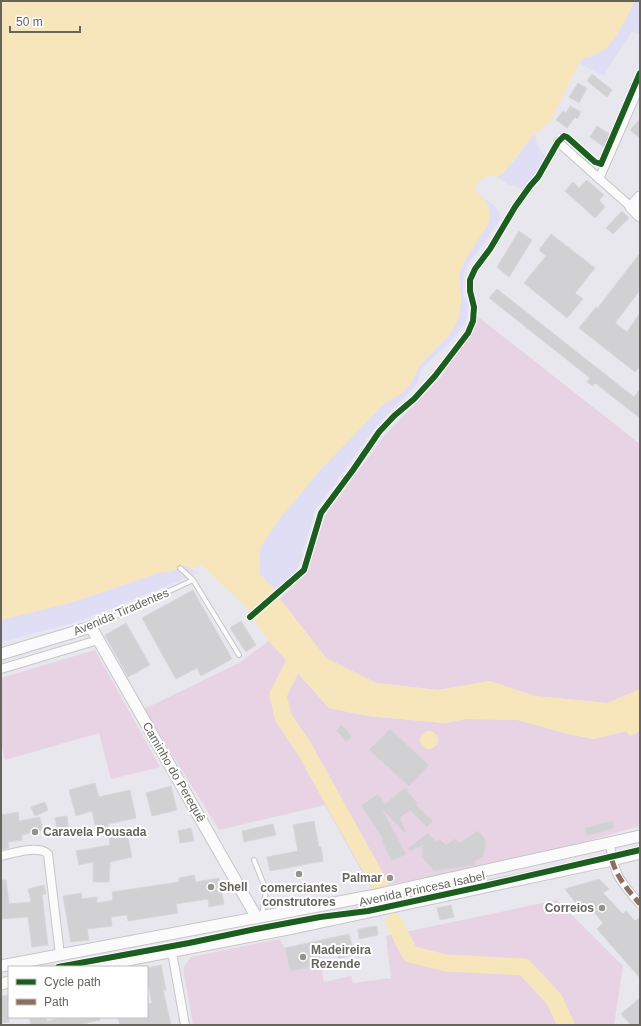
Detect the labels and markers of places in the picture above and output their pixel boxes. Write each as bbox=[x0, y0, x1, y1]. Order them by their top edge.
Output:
place label: Caravela Pousada bbox=[43, 825, 147, 839]
marker: Caravela Pousada bbox=[30, 827, 40, 837]
marker: comerciantes construtores bbox=[294, 869, 304, 879]
place label: Palmar bbox=[342, 871, 382, 885]
marker: Palmar bbox=[385, 873, 395, 883]
place label: Shell bbox=[219, 880, 248, 894]
place label: comerciantes construtores bbox=[260, 881, 338, 909]
marker: Shell bbox=[206, 882, 216, 892]
place label: Correios bbox=[545, 901, 594, 915]
marker: Correios bbox=[597, 903, 607, 913]
place label: Madeireira Rezende bbox=[311, 943, 371, 971]
marker: Madeireira Rezende bbox=[298, 952, 308, 962]

